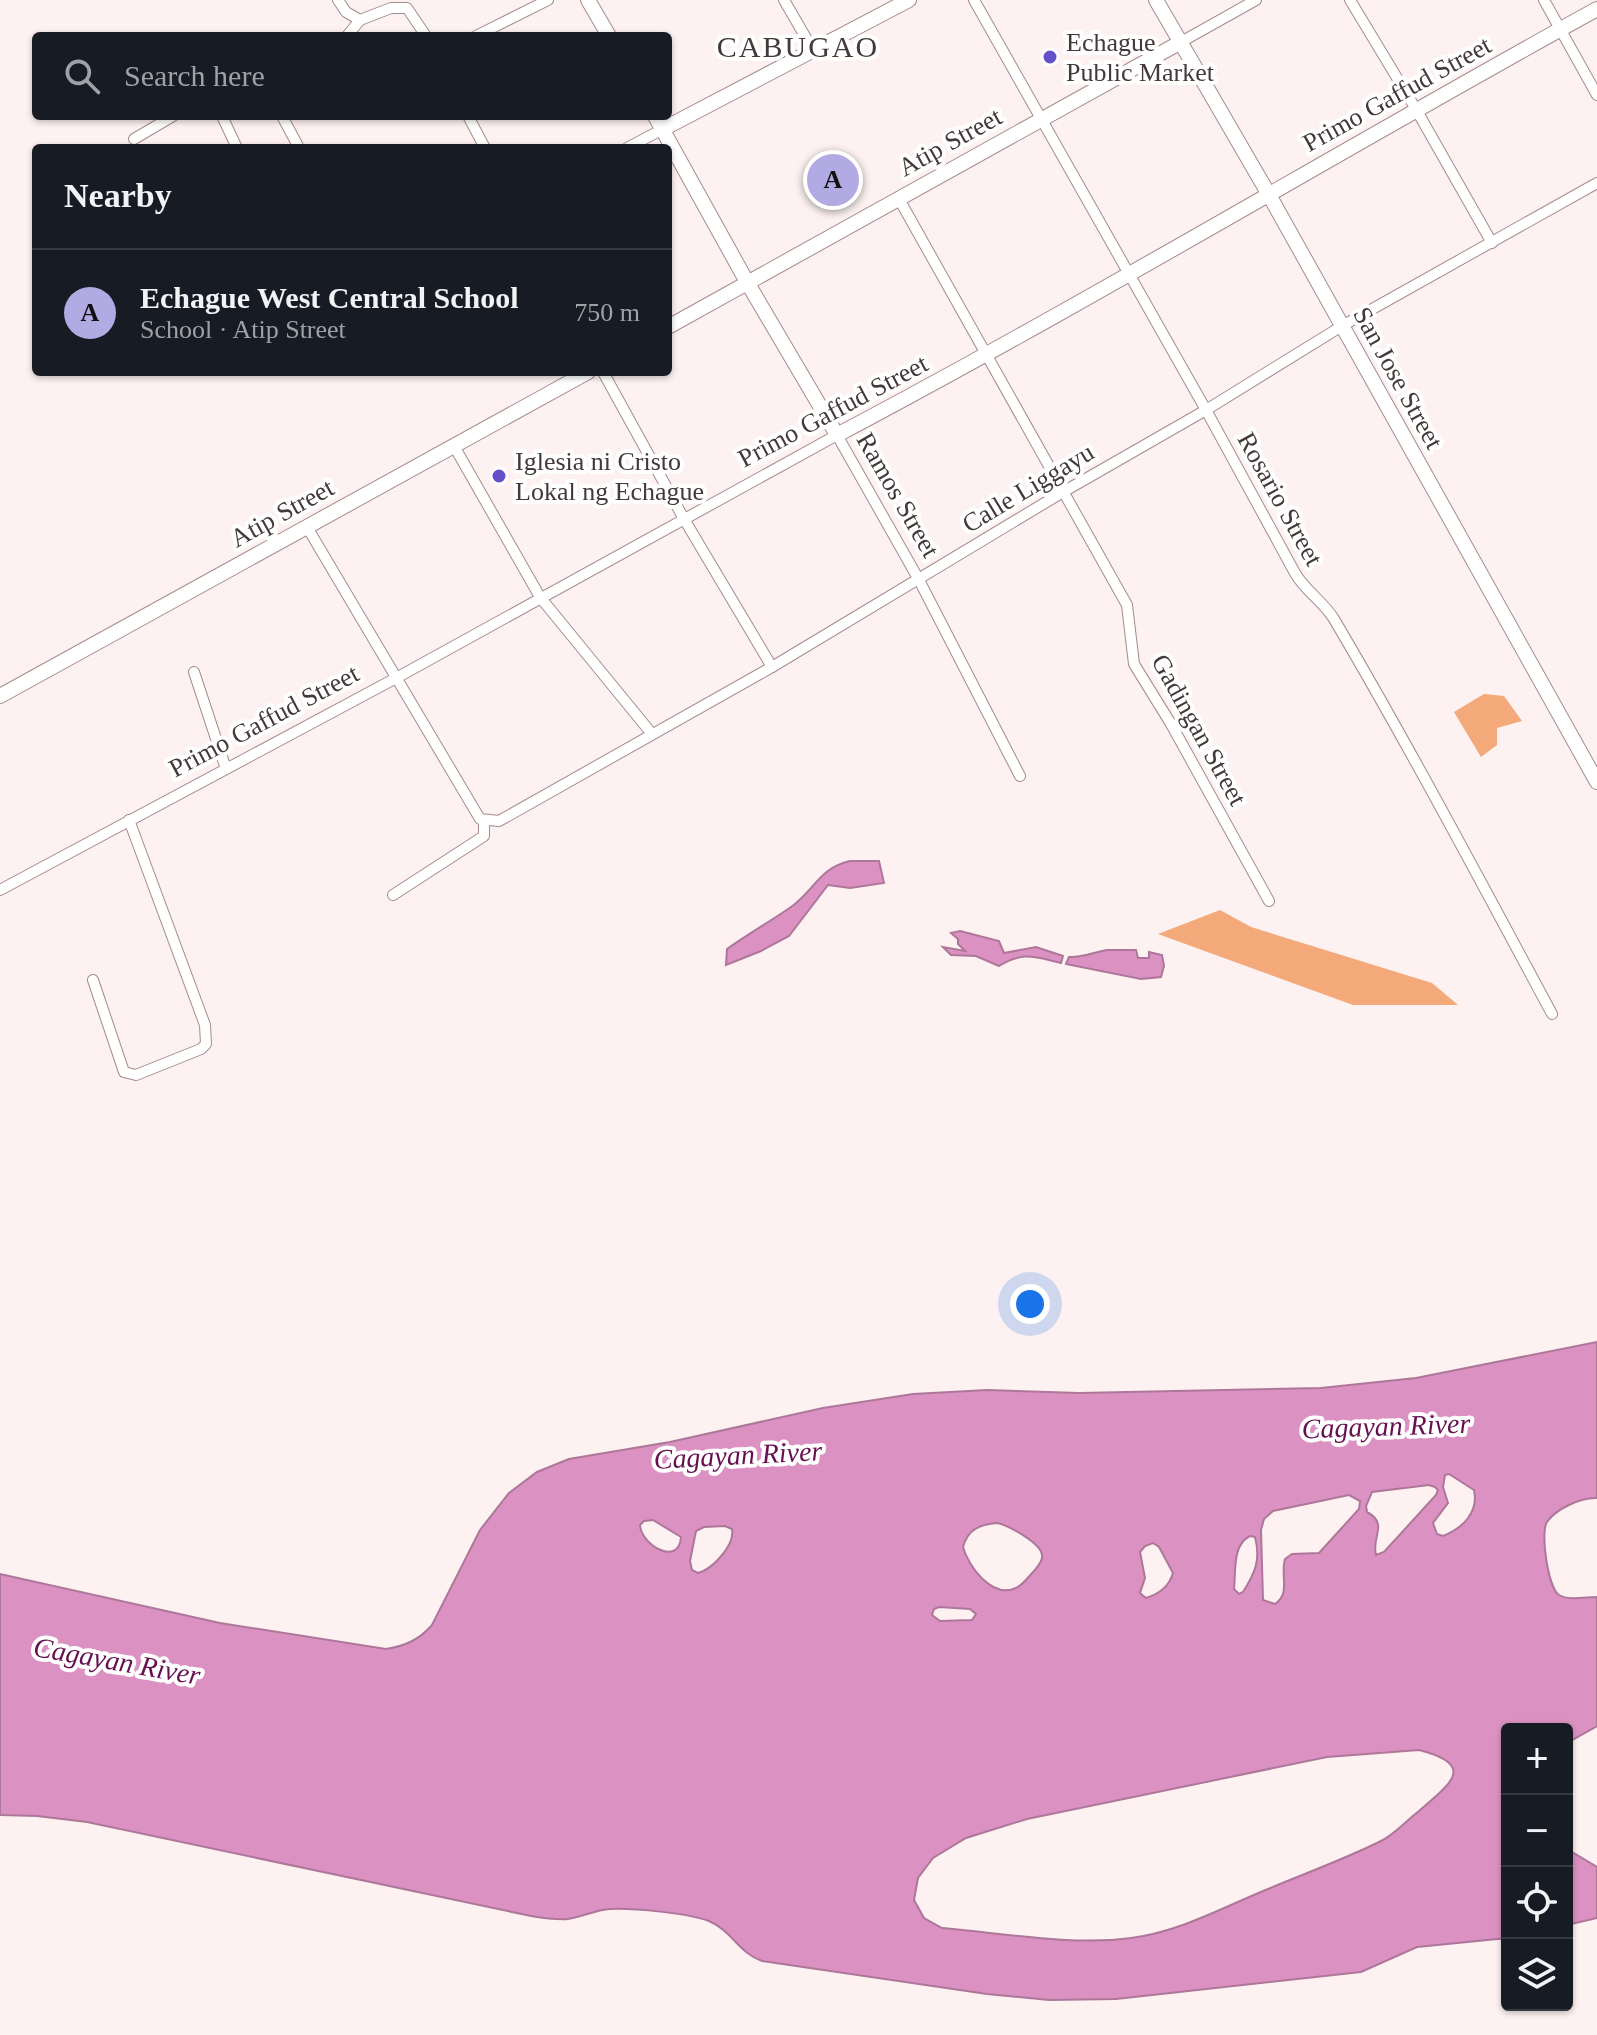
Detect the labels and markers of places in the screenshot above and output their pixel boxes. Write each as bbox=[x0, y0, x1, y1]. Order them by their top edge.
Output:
place label: Echague Public Market bbox=[1066, 28, 1215, 87]
marker: Echague Public Market bbox=[1041, 48, 1059, 66]
pin: A bbox=[807, 150, 859, 210]
place label: Iglesia ni Cristo Lokal ng Echague bbox=[515, 447, 704, 506]
marker: Iglesia ni Cristo Lokal ng Echague bbox=[490, 467, 508, 485]

